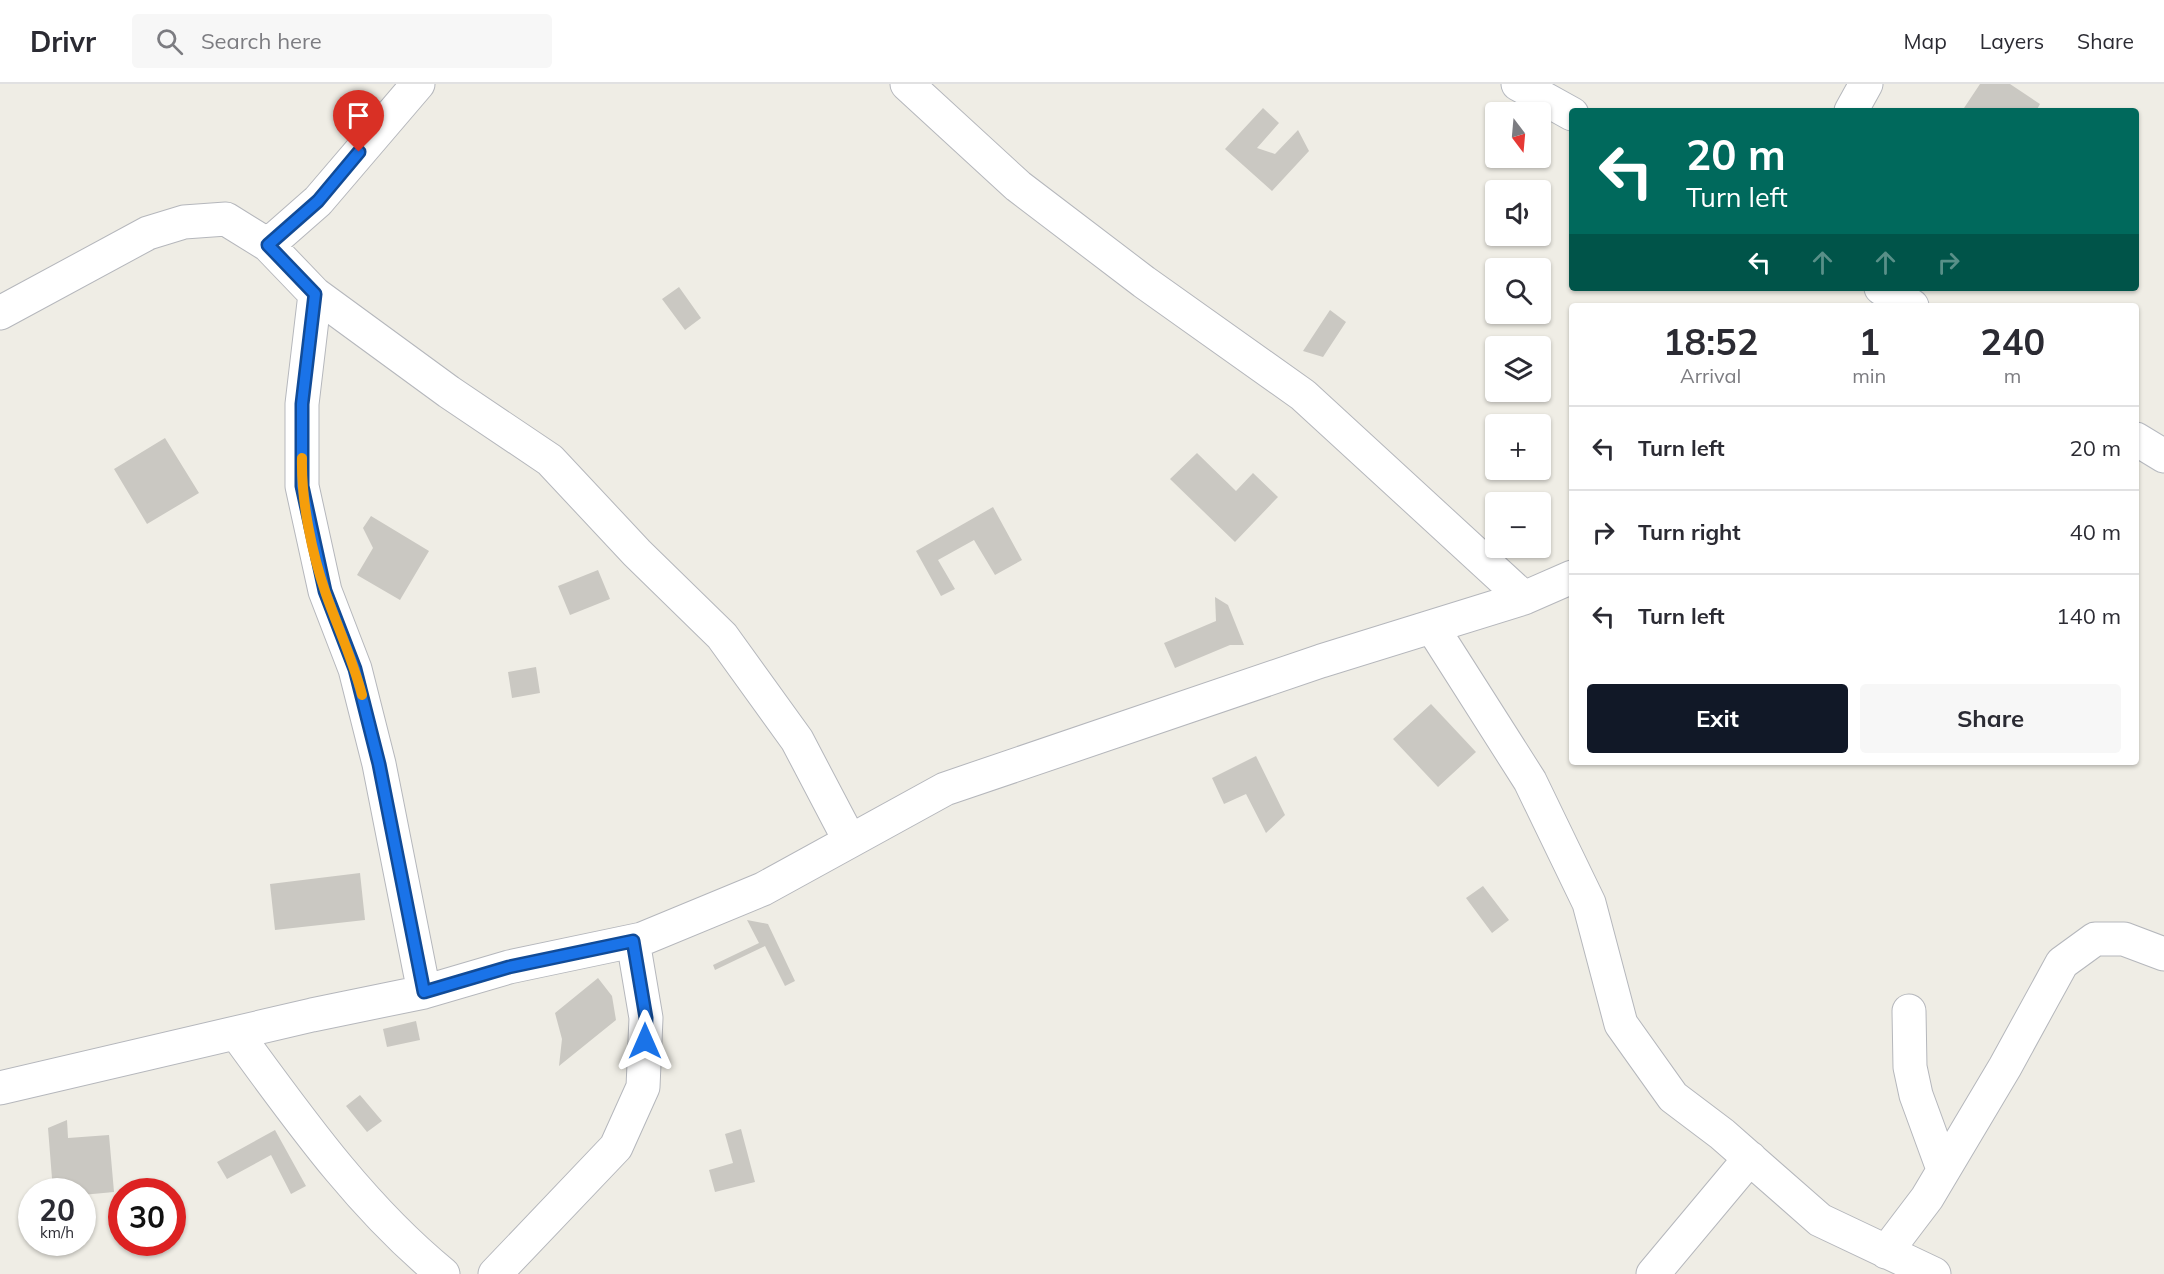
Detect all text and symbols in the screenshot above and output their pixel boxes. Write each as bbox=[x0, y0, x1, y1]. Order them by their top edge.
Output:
search box bbox=[132, 14, 552, 68]
text: Drivr bbox=[30, 24, 96, 59]
icon: search bbox=[153, 25, 186, 58]
text: Search here bbox=[201, 27, 322, 55]
text: Map bbox=[1904, 28, 1947, 54]
text: Layers bbox=[1980, 28, 2044, 54]
text: Share bbox=[2077, 28, 2134, 54]
pin bbox=[333, 90, 384, 152]
icon: arrive bbox=[342, 99, 375, 132]
north arrow bbox=[1485, 102, 1551, 168]
map controls bbox=[1485, 102, 1551, 558]
text: 20 m bbox=[1686, 128, 1786, 181]
icon: left bbox=[1587, 132, 1665, 210]
button: sound bbox=[1485, 180, 1551, 246]
text: Turn left bbox=[1686, 180, 1788, 214]
icon: left bbox=[1743, 246, 1776, 279]
icon: ahead bbox=[1806, 246, 1839, 279]
icon: ahead bbox=[1869, 246, 1902, 279]
icon: right bbox=[1932, 246, 1965, 279]
button: search bbox=[1485, 258, 1551, 324]
text: 18:52 bbox=[1663, 319, 1758, 364]
text: 1 bbox=[1858, 319, 1880, 364]
text: 240 bbox=[1980, 319, 2045, 364]
button: layers bbox=[1485, 336, 1551, 402]
text: Arrival bbox=[1680, 363, 1741, 388]
text: min bbox=[1852, 363, 1886, 388]
text: m bbox=[2004, 363, 2021, 388]
button: + bbox=[1485, 414, 1551, 480]
icon: left bbox=[1587, 432, 1620, 465]
text: Turn left bbox=[1638, 434, 1725, 462]
text: 20 m bbox=[2070, 434, 2121, 462]
button: − bbox=[1485, 492, 1551, 558]
icon: right bbox=[1587, 516, 1620, 549]
text: Turn right bbox=[1638, 518, 1741, 546]
text: 40 m bbox=[2070, 518, 2121, 546]
icon: left bbox=[1587, 600, 1620, 633]
text: Turn left bbox=[1638, 602, 1725, 630]
text: 140 m bbox=[2056, 602, 2121, 630]
button: Exit bbox=[1587, 684, 1848, 753]
button: Share bbox=[1860, 684, 2121, 753]
position arrow bbox=[613, 1009, 677, 1073]
speed limit sign: 30 bbox=[108, 1178, 186, 1256]
text: 20 bbox=[39, 1191, 75, 1229]
text: km/h bbox=[40, 1223, 74, 1242]

